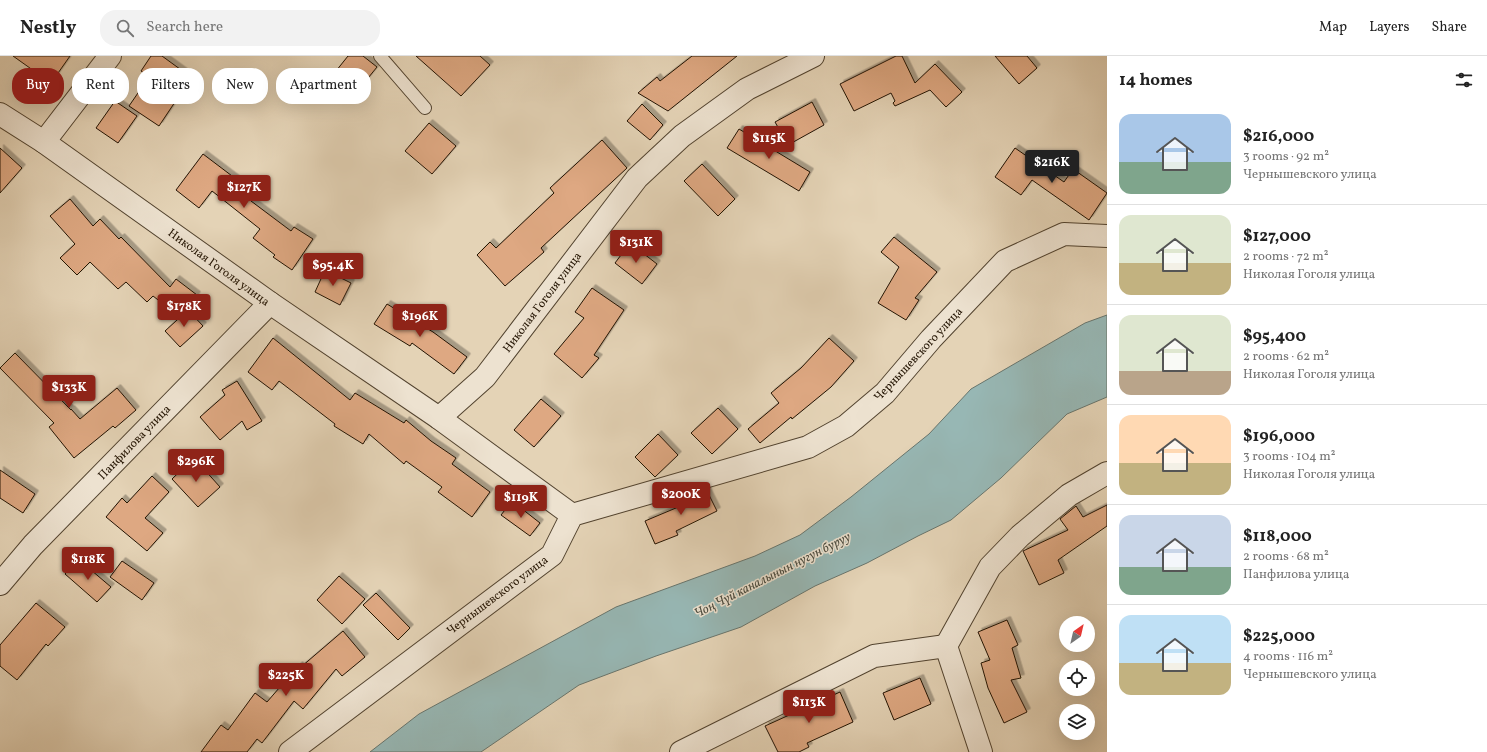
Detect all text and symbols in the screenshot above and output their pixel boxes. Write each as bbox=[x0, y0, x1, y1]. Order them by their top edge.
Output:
search box bbox=[100, 10, 380, 46]
text: Nestly bbox=[20, 15, 76, 41]
icon: search bbox=[114, 17, 136, 39]
text: Search here bbox=[146, 17, 223, 38]
text: Map bbox=[1319, 18, 1347, 37]
text: Layers bbox=[1369, 18, 1409, 37]
text: Share bbox=[1431, 18, 1467, 37]
chip: Buy bbox=[12, 68, 64, 104]
chip: Rent bbox=[72, 68, 129, 104]
chip: Filters bbox=[137, 68, 204, 104]
chip: New bbox=[212, 68, 268, 104]
chip: Apartment bbox=[276, 68, 371, 104]
text: 14 homes bbox=[1119, 69, 1193, 92]
icon: filters bbox=[1453, 69, 1475, 91]
text: $216,000 bbox=[1243, 125, 1314, 148]
pin: $115K bbox=[741, 126, 797, 160]
text: $115K bbox=[752, 130, 786, 148]
icon: home bbox=[1151, 130, 1199, 178]
text: 3 rooms · 92 m² bbox=[1243, 148, 1329, 166]
pin: $216K bbox=[1024, 150, 1080, 184]
text: $216K bbox=[1034, 154, 1070, 172]
text: Чернышевского улица bbox=[1243, 166, 1377, 184]
pin: $127K bbox=[216, 175, 272, 209]
text: $127K bbox=[227, 179, 261, 197]
street label: Николая Гоголя улица bbox=[164, 225, 273, 310]
text: $127,000 bbox=[1243, 225, 1311, 248]
pin: $131K bbox=[608, 230, 664, 264]
icon: home bbox=[1151, 231, 1199, 279]
text: $131K bbox=[619, 234, 653, 252]
text: 2 rooms · 72 m² bbox=[1243, 248, 1329, 266]
street label: Николая Гоголя улица bbox=[500, 249, 586, 356]
pin: $95.4K bbox=[300, 253, 366, 287]
text: $95.4K bbox=[312, 257, 354, 275]
text: Николая Гоголя улица bbox=[1243, 266, 1375, 284]
pin: $178K bbox=[156, 294, 212, 328]
text: $178K bbox=[166, 298, 202, 316]
pin: $196K bbox=[392, 304, 448, 338]
street label: Чернышевского улица bbox=[871, 304, 967, 405]
text: $196K bbox=[402, 308, 438, 326]
text: $95,400 bbox=[1243, 325, 1306, 348]
icon: home bbox=[1151, 331, 1199, 379]
text: 2 rooms · 62 m² bbox=[1243, 348, 1329, 366]
text: Николая Гоголя улица bbox=[1243, 366, 1375, 384]
pin: $133K bbox=[41, 375, 97, 409]
text: $133K bbox=[51, 379, 87, 397]
street label: Панфилова улица bbox=[95, 402, 175, 484]
text: $196,000 bbox=[1243, 425, 1315, 448]
icon: home bbox=[1151, 431, 1199, 479]
text: 3 rooms · 104 m² bbox=[1243, 448, 1336, 466]
pin: $296K bbox=[168, 449, 224, 483]
text: $296K bbox=[177, 453, 215, 471]
text: Николая Гоголя улица bbox=[1243, 466, 1375, 484]
pin: $200K bbox=[653, 482, 709, 516]
pin: $119K bbox=[493, 485, 549, 519]
text: $200K bbox=[661, 486, 701, 504]
text: $119K bbox=[504, 489, 538, 507]
text: $118,000 bbox=[1243, 525, 1312, 548]
water label: Чоң Чүй каналынын нугун буруу bbox=[692, 528, 854, 623]
icon: home bbox=[1151, 531, 1199, 579]
pin: $118K bbox=[60, 547, 116, 581]
text: 2 rooms · 68 m² bbox=[1243, 548, 1329, 566]
text: $118K bbox=[71, 551, 105, 569]
street label: Чернышевского улица bbox=[444, 552, 552, 639]
text: Панфилова улица bbox=[1243, 566, 1350, 584]
north arrow bbox=[1059, 616, 1095, 652]
map controls bbox=[1059, 616, 1095, 740]
text: $225,000 bbox=[1243, 625, 1315, 648]
icon: home bbox=[1151, 631, 1199, 679]
text: 4 rooms · 116 m² bbox=[1243, 648, 1333, 666]
button: locate bbox=[1059, 660, 1095, 696]
pin: $225K bbox=[258, 663, 314, 697]
text: Чернышевского улица bbox=[1243, 666, 1377, 684]
text: $225K bbox=[268, 667, 304, 685]
pin: $113K bbox=[781, 690, 837, 724]
text: $113K bbox=[792, 694, 826, 712]
button: layers bbox=[1059, 704, 1095, 740]

